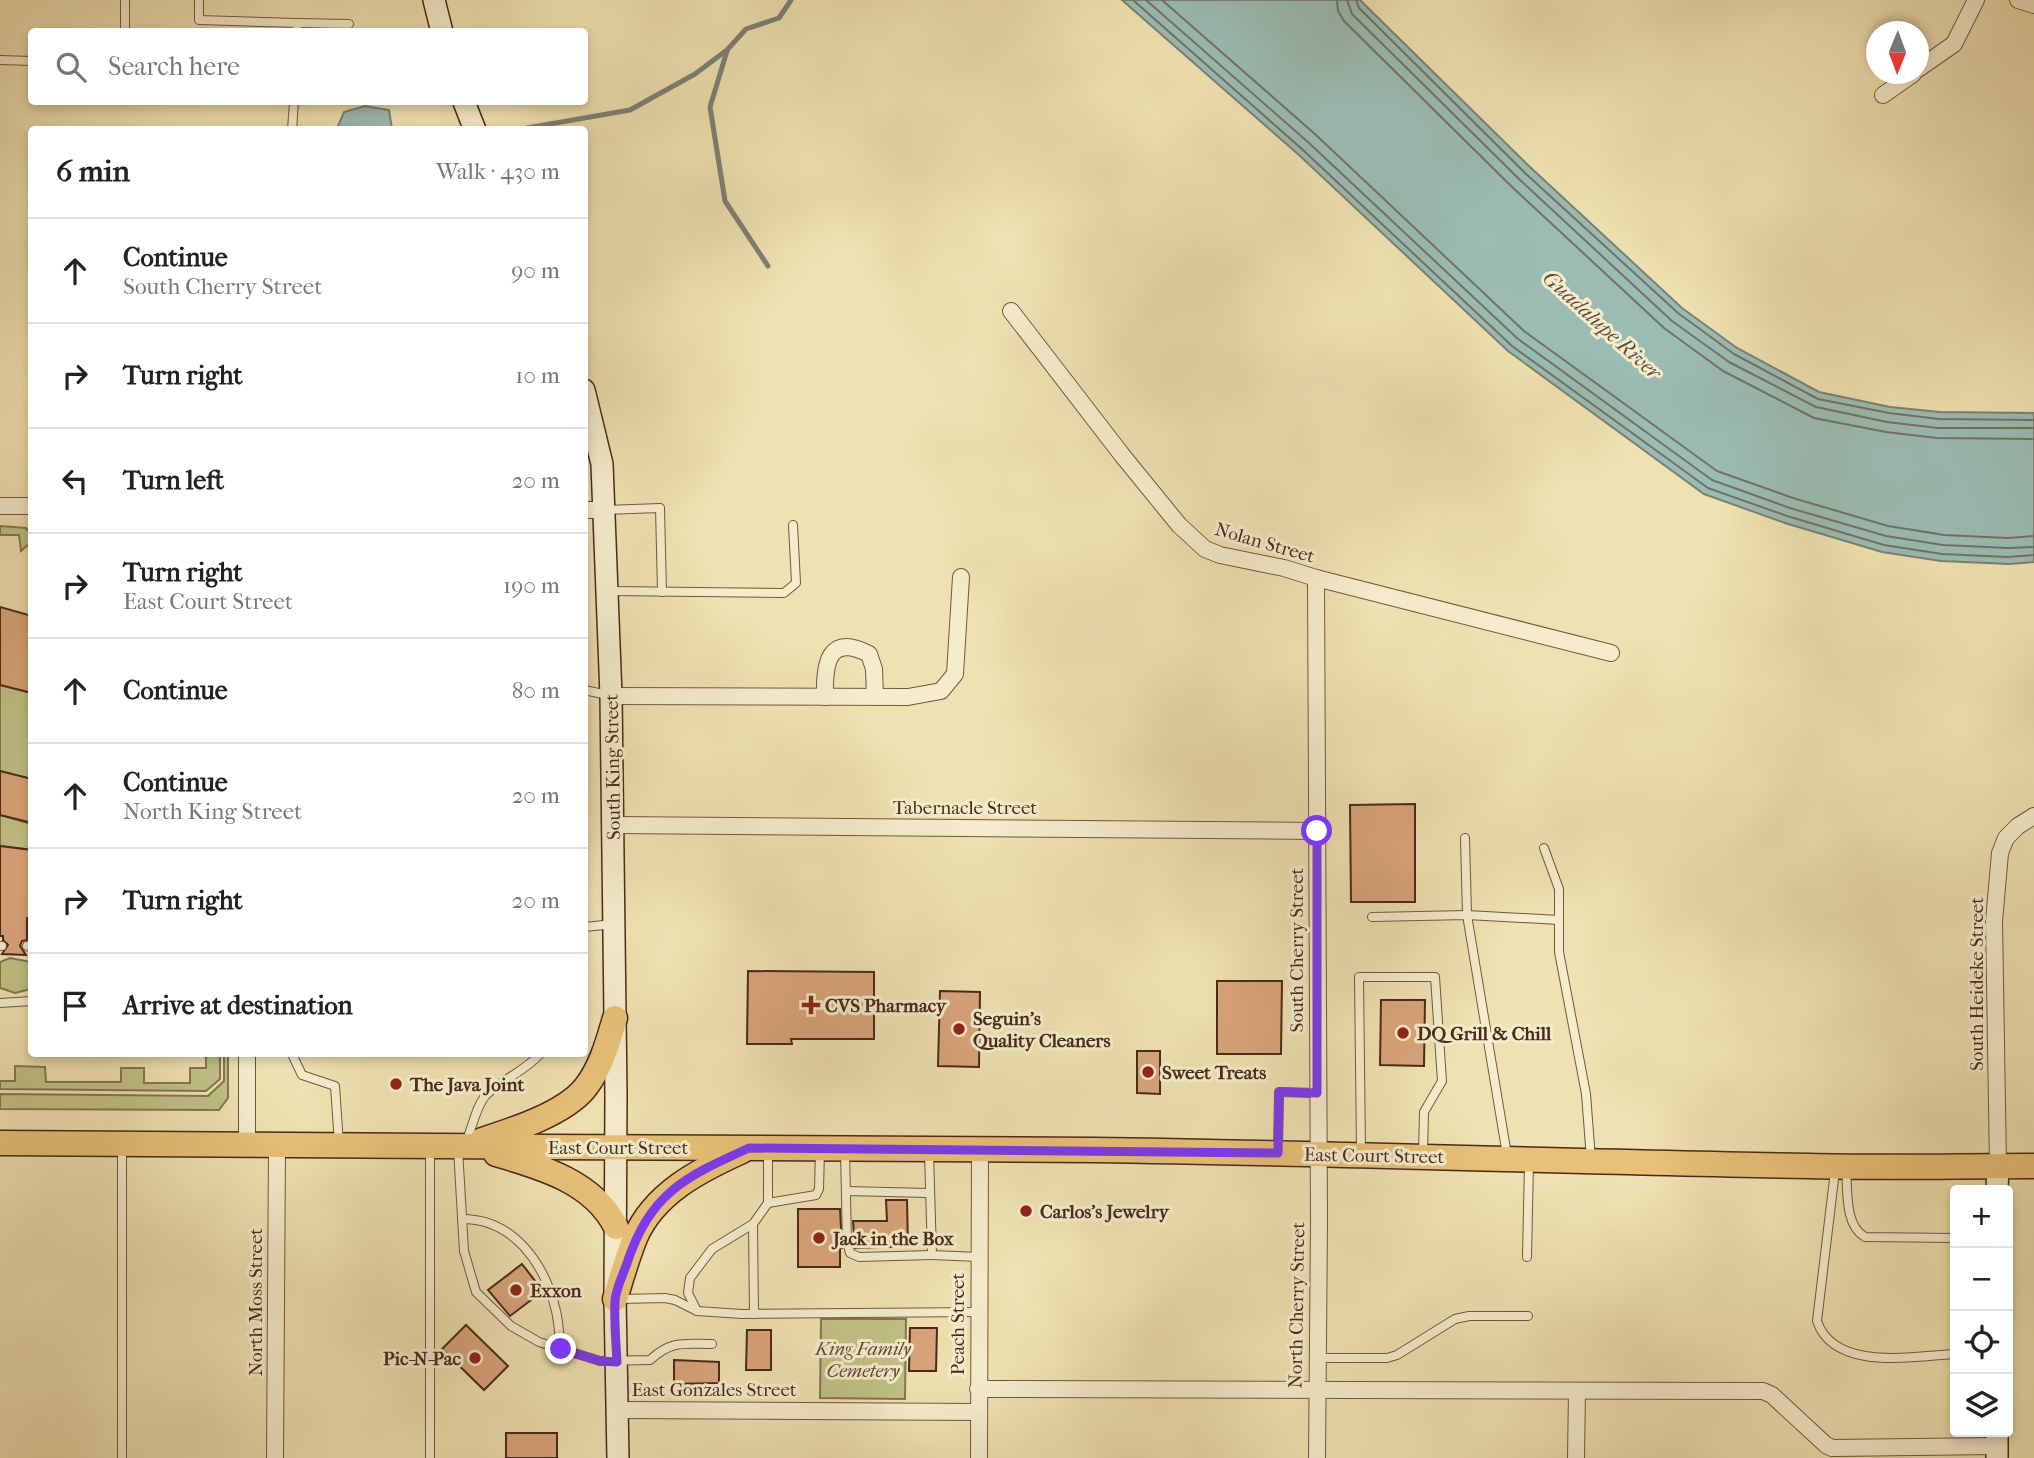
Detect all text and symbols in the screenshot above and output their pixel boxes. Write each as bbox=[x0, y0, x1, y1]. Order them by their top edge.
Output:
north arrow bbox=[1866, 21, 1929, 84]
search box bbox=[28, 28, 588, 105]
icon: search bbox=[52, 48, 90, 86]
text: Search here bbox=[108, 51, 240, 82]
text: 6 min bbox=[56, 154, 130, 189]
text: Walk · 430 m bbox=[436, 158, 560, 185]
text: Continue bbox=[123, 242, 228, 273]
icon: ahead bbox=[56, 252, 94, 290]
text: 90 m bbox=[511, 257, 560, 284]
water label: Guadalupe River bbox=[1538, 266, 1667, 385]
text: South Cherry Street bbox=[123, 273, 322, 300]
icon: right bbox=[56, 357, 94, 395]
text: Turn right bbox=[123, 360, 243, 391]
text: 10 m bbox=[515, 362, 560, 389]
icon: left bbox=[56, 462, 94, 500]
text: Turn left bbox=[123, 465, 224, 496]
text: 20 m bbox=[511, 467, 560, 494]
street label: Nolan Street bbox=[1212, 518, 1317, 568]
text: Turn right bbox=[123, 557, 243, 588]
icon: right bbox=[56, 567, 94, 605]
text: 190 m bbox=[503, 572, 560, 599]
text: East Court Street bbox=[123, 588, 293, 615]
icon: ahead bbox=[56, 672, 94, 710]
text: Continue bbox=[123, 675, 228, 706]
text: 80 m bbox=[512, 677, 560, 704]
street label: South King Street bbox=[601, 693, 625, 840]
text: Continue bbox=[123, 767, 228, 798]
icon: ahead bbox=[56, 777, 94, 815]
text: 20 m bbox=[511, 782, 560, 809]
street label: Tabernacle Street bbox=[893, 797, 1037, 819]
text: North King Street bbox=[123, 798, 302, 825]
route start bbox=[1301, 815, 1332, 846]
street label: South Cherry Street bbox=[1286, 867, 1308, 1032]
icon: right bbox=[56, 882, 94, 920]
text: Turn right bbox=[123, 885, 243, 916]
text: 20 m bbox=[511, 887, 560, 914]
street label: South Heideke Street bbox=[1966, 897, 1988, 1071]
icon: arrive bbox=[56, 987, 94, 1025]
text: Arrive at destination bbox=[123, 990, 353, 1021]
place label: CVS Pharmacy bbox=[825, 995, 947, 1017]
marker: CVS Pharmacy bbox=[803, 997, 819, 1013]
place label: Seguin's Quality Cleaners bbox=[973, 1008, 1110, 1052]
marker: Seguin's Quality Cleaners bbox=[951, 1021, 967, 1037]
place label: DQ Grill & Chill bbox=[1417, 1023, 1552, 1045]
marker: DQ Grill & Chill bbox=[1395, 1025, 1411, 1041]
place label: Sweet Treats bbox=[1162, 1062, 1266, 1084]
marker: Sweet Treats bbox=[1140, 1064, 1156, 1080]
place label: The Java Joint bbox=[409, 1074, 524, 1096]
marker: The Java Joint bbox=[388, 1076, 404, 1092]
street label: East Court Street bbox=[548, 1137, 688, 1159]
street label: East Court Street bbox=[1304, 1144, 1445, 1168]
map controls bbox=[1950, 1185, 2013, 1437]
button: + bbox=[1950, 1185, 2013, 1248]
place label: Carlos's Jewelry bbox=[1040, 1201, 1170, 1223]
marker: Carlos's Jewelry bbox=[1018, 1203, 1034, 1219]
street label: North Cherry Street bbox=[1285, 1221, 1309, 1388]
street label: North Moss Street bbox=[245, 1228, 267, 1376]
place label: Jack in the Box bbox=[831, 1228, 955, 1250]
marker: Jack in the Box bbox=[811, 1230, 827, 1246]
button: − bbox=[1950, 1248, 2013, 1311]
street label: Peach Street bbox=[947, 1273, 969, 1375]
place label: Exxon bbox=[530, 1280, 583, 1302]
marker: Exxon bbox=[508, 1282, 524, 1298]
button: locate bbox=[1950, 1311, 2013, 1374]
route end bbox=[545, 1333, 576, 1364]
park label: King Family Cemetery bbox=[813, 1338, 912, 1382]
place label: Pic-N-Pac bbox=[383, 1348, 462, 1370]
marker: Pic-N-Pac bbox=[467, 1350, 483, 1366]
button: layers bbox=[1950, 1374, 2013, 1437]
street label: East Gonzales Street bbox=[631, 1379, 797, 1401]

